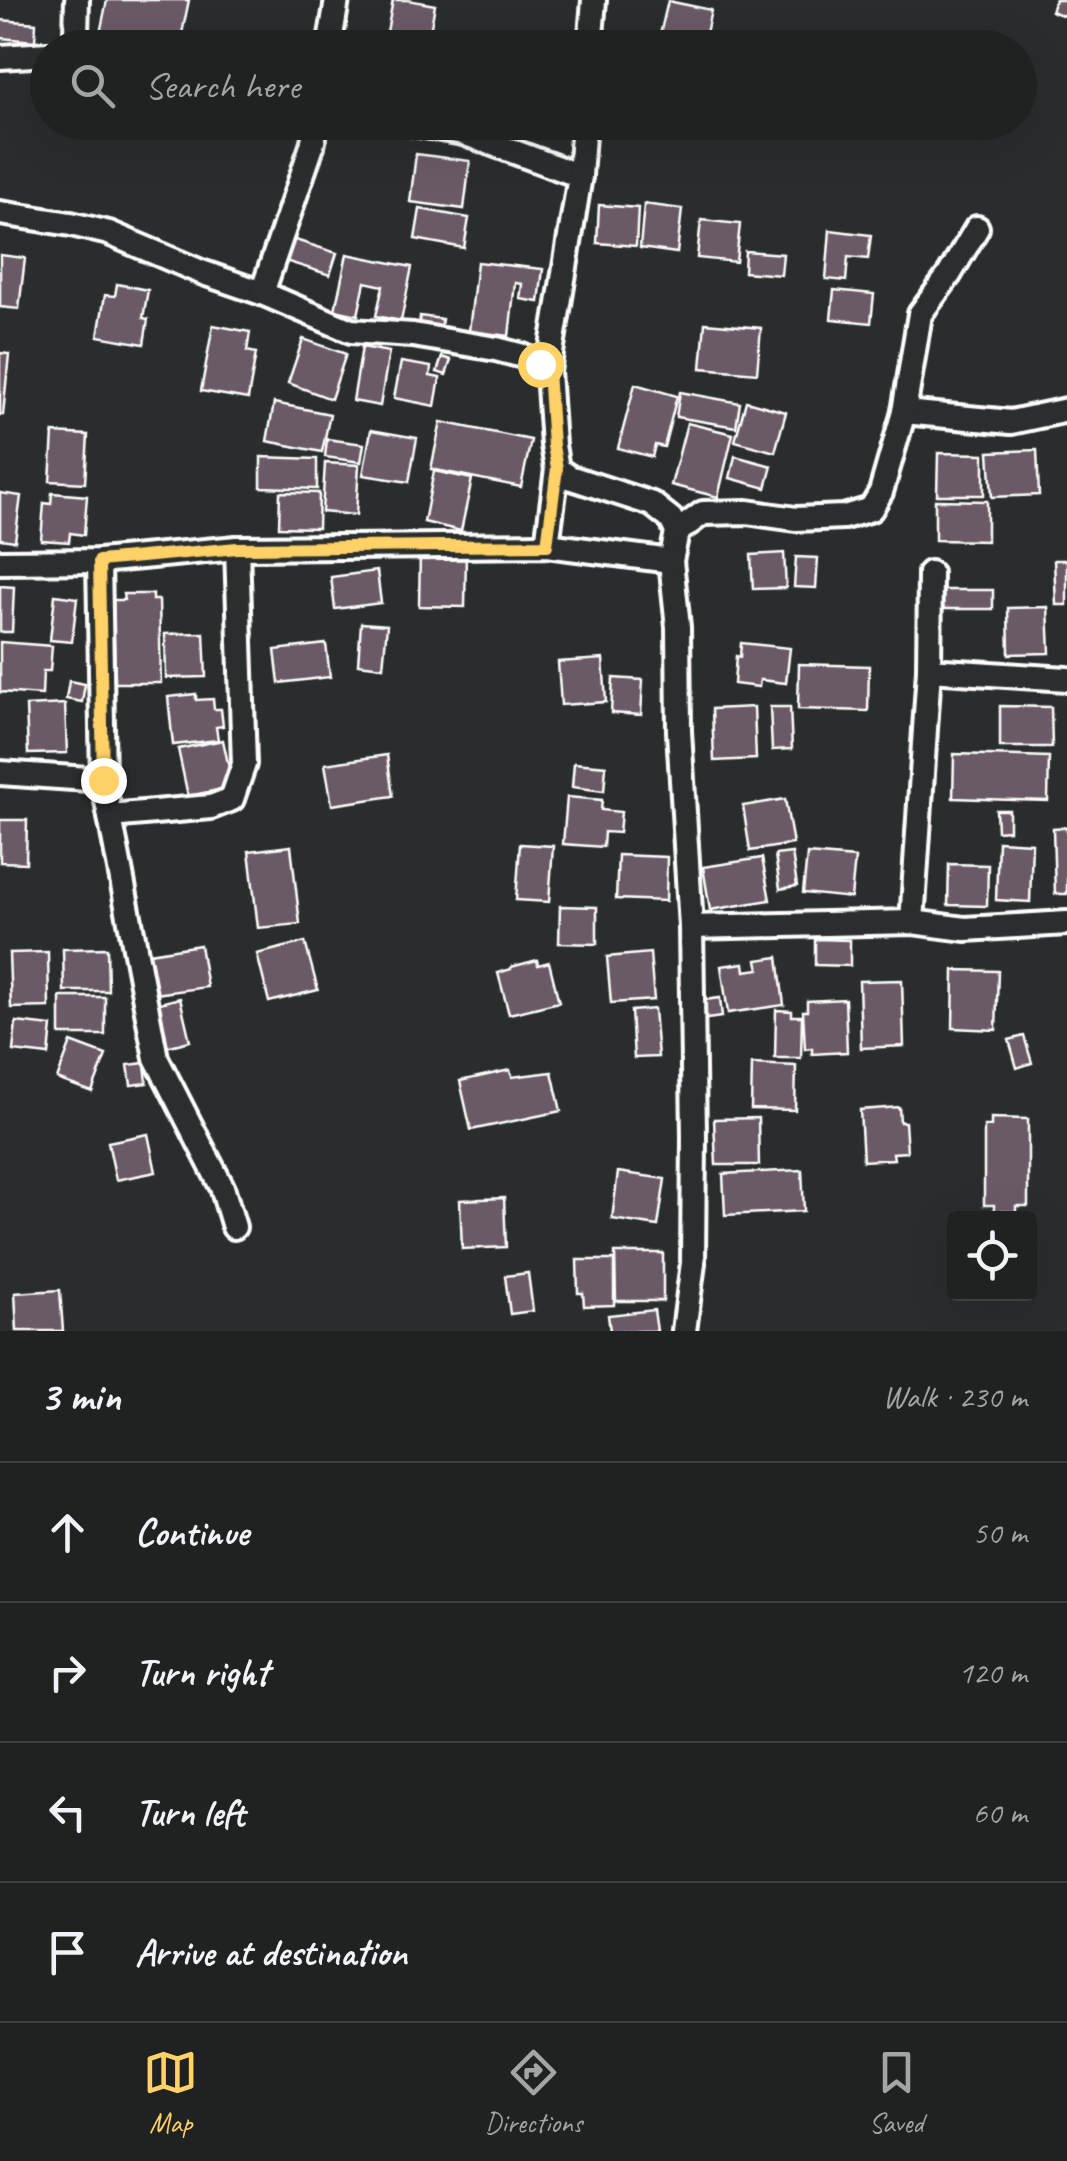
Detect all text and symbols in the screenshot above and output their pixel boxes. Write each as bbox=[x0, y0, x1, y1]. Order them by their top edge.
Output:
search box bbox=[30, 30, 1037, 140]
icon: search bbox=[65, 58, 120, 113]
text: Search here bbox=[145, 62, 300, 109]
route start bbox=[518, 342, 564, 388]
route end bbox=[81, 758, 127, 804]
map controls bbox=[947, 1211, 1037, 1301]
button: locate bbox=[947, 1211, 1037, 1301]
text: 3 min bbox=[40, 1370, 120, 1423]
text: Walk · 230 m bbox=[883, 1376, 1027, 1417]
icon: ahead bbox=[40, 1505, 95, 1560]
text: Continue bbox=[135, 1509, 249, 1556]
text: 50 m bbox=[973, 1512, 1027, 1553]
icon: right bbox=[40, 1645, 95, 1700]
text: Turn right bbox=[135, 1649, 269, 1696]
text: 120 m bbox=[958, 1652, 1027, 1693]
icon: left bbox=[40, 1785, 95, 1840]
text: Turn left bbox=[135, 1789, 245, 1836]
text: 60 m bbox=[973, 1792, 1027, 1833]
icon: arrive bbox=[40, 1925, 95, 1980]
text: Arrive at destination bbox=[135, 1929, 407, 1976]
tab: Map bbox=[143, 2045, 198, 2140]
tab: Directions bbox=[485, 2045, 582, 2140]
tab: Saved bbox=[869, 2045, 924, 2140]

